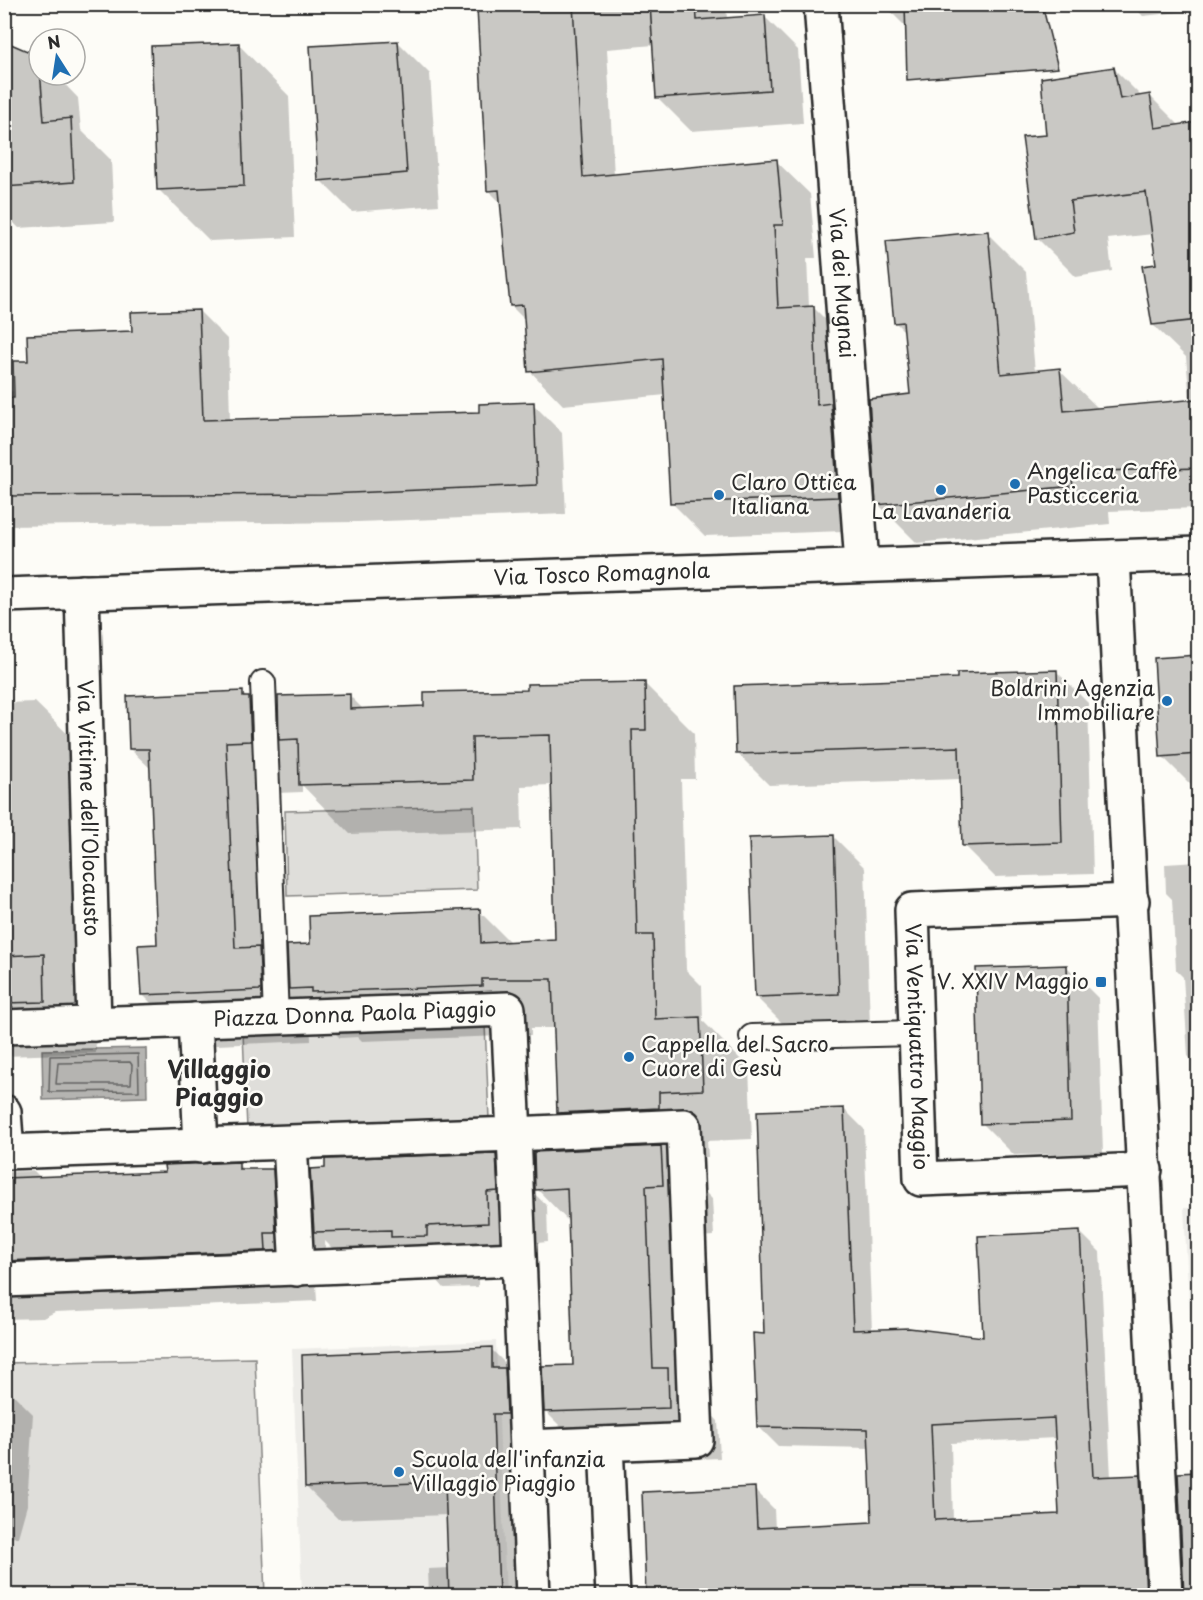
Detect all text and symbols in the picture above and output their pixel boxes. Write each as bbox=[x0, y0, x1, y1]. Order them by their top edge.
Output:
north arrow bbox=[27, 27, 87, 87]
text: N bbox=[45, 28, 62, 54]
street label: Via dei Mugnai bbox=[822, 207, 865, 359]
place label: Angelica Caffè Pasticceria bbox=[1027, 454, 1178, 510]
place label: Claro Ottica Italiana bbox=[731, 465, 857, 521]
marker: Angelica Caffè Pasticceria bbox=[1008, 477, 1022, 491]
marker: La Lavanderia bbox=[934, 483, 948, 497]
marker: Claro Ottica Italiana bbox=[712, 488, 726, 502]
place label: La Lavanderia bbox=[871, 494, 1011, 526]
street label: Via Tosco Romagnola bbox=[493, 553, 710, 592]
place label: Boldrini Agenzia Immobiliare bbox=[990, 671, 1155, 727]
street label: Via Vittime dell'Olocausto bbox=[70, 679, 110, 937]
marker: Boldrini Agenzia Immobiliare bbox=[1160, 694, 1174, 708]
street label: Via Ventiquattro Maggio bbox=[898, 923, 939, 1171]
place label: V. XXIV Maggio bbox=[937, 964, 1089, 996]
marker: V. XXIV Maggio bbox=[1094, 975, 1108, 989]
street label: Piazza Donna Paola Piaggio bbox=[213, 991, 497, 1034]
place label: Cappella del Sacro Cuore di Gesù bbox=[641, 1027, 829, 1083]
district label: Villaggio Piaggio bbox=[167, 1050, 271, 1114]
marker: Cappella del Sacro Cuore di Gesù bbox=[622, 1050, 636, 1064]
place label: Scuola dell'infanzia Villaggio Piaggio bbox=[411, 1442, 605, 1498]
marker: Scuola dell'infanzia Villaggio Piaggio bbox=[392, 1465, 406, 1479]

